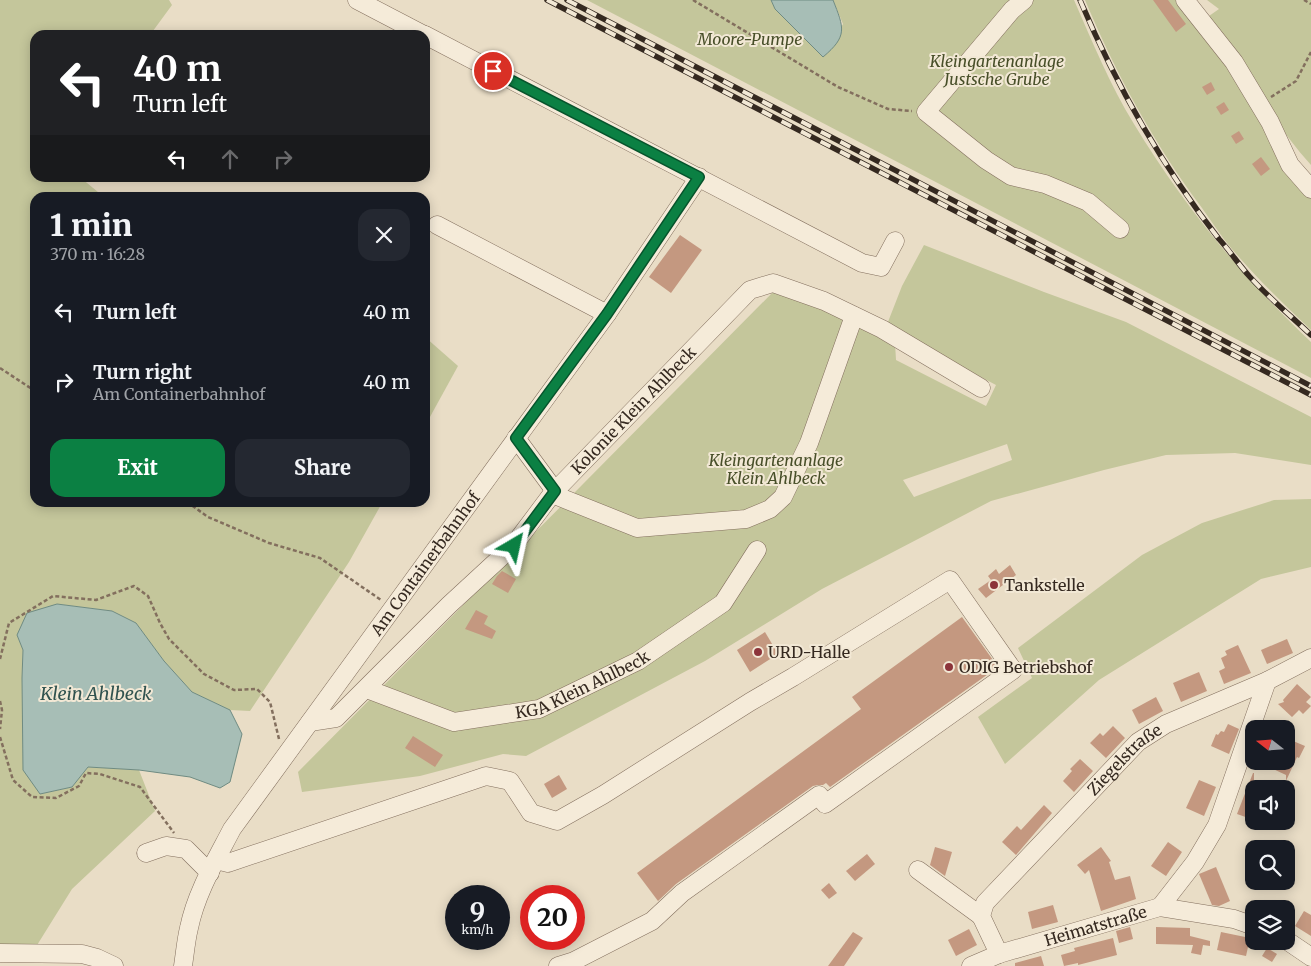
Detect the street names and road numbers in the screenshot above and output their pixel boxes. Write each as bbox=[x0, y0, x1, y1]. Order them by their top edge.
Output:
street label: Kolonie Klein Ahlbeck bbox=[567, 341, 701, 478]
street label: Am Containerbahnhof bbox=[366, 487, 485, 640]
street label: KGA Klein Ahlbeck bbox=[514, 646, 654, 722]
street label: Ziegelstraße bbox=[1083, 720, 1165, 799]
street label: Heimatstraße bbox=[1042, 901, 1149, 950]

